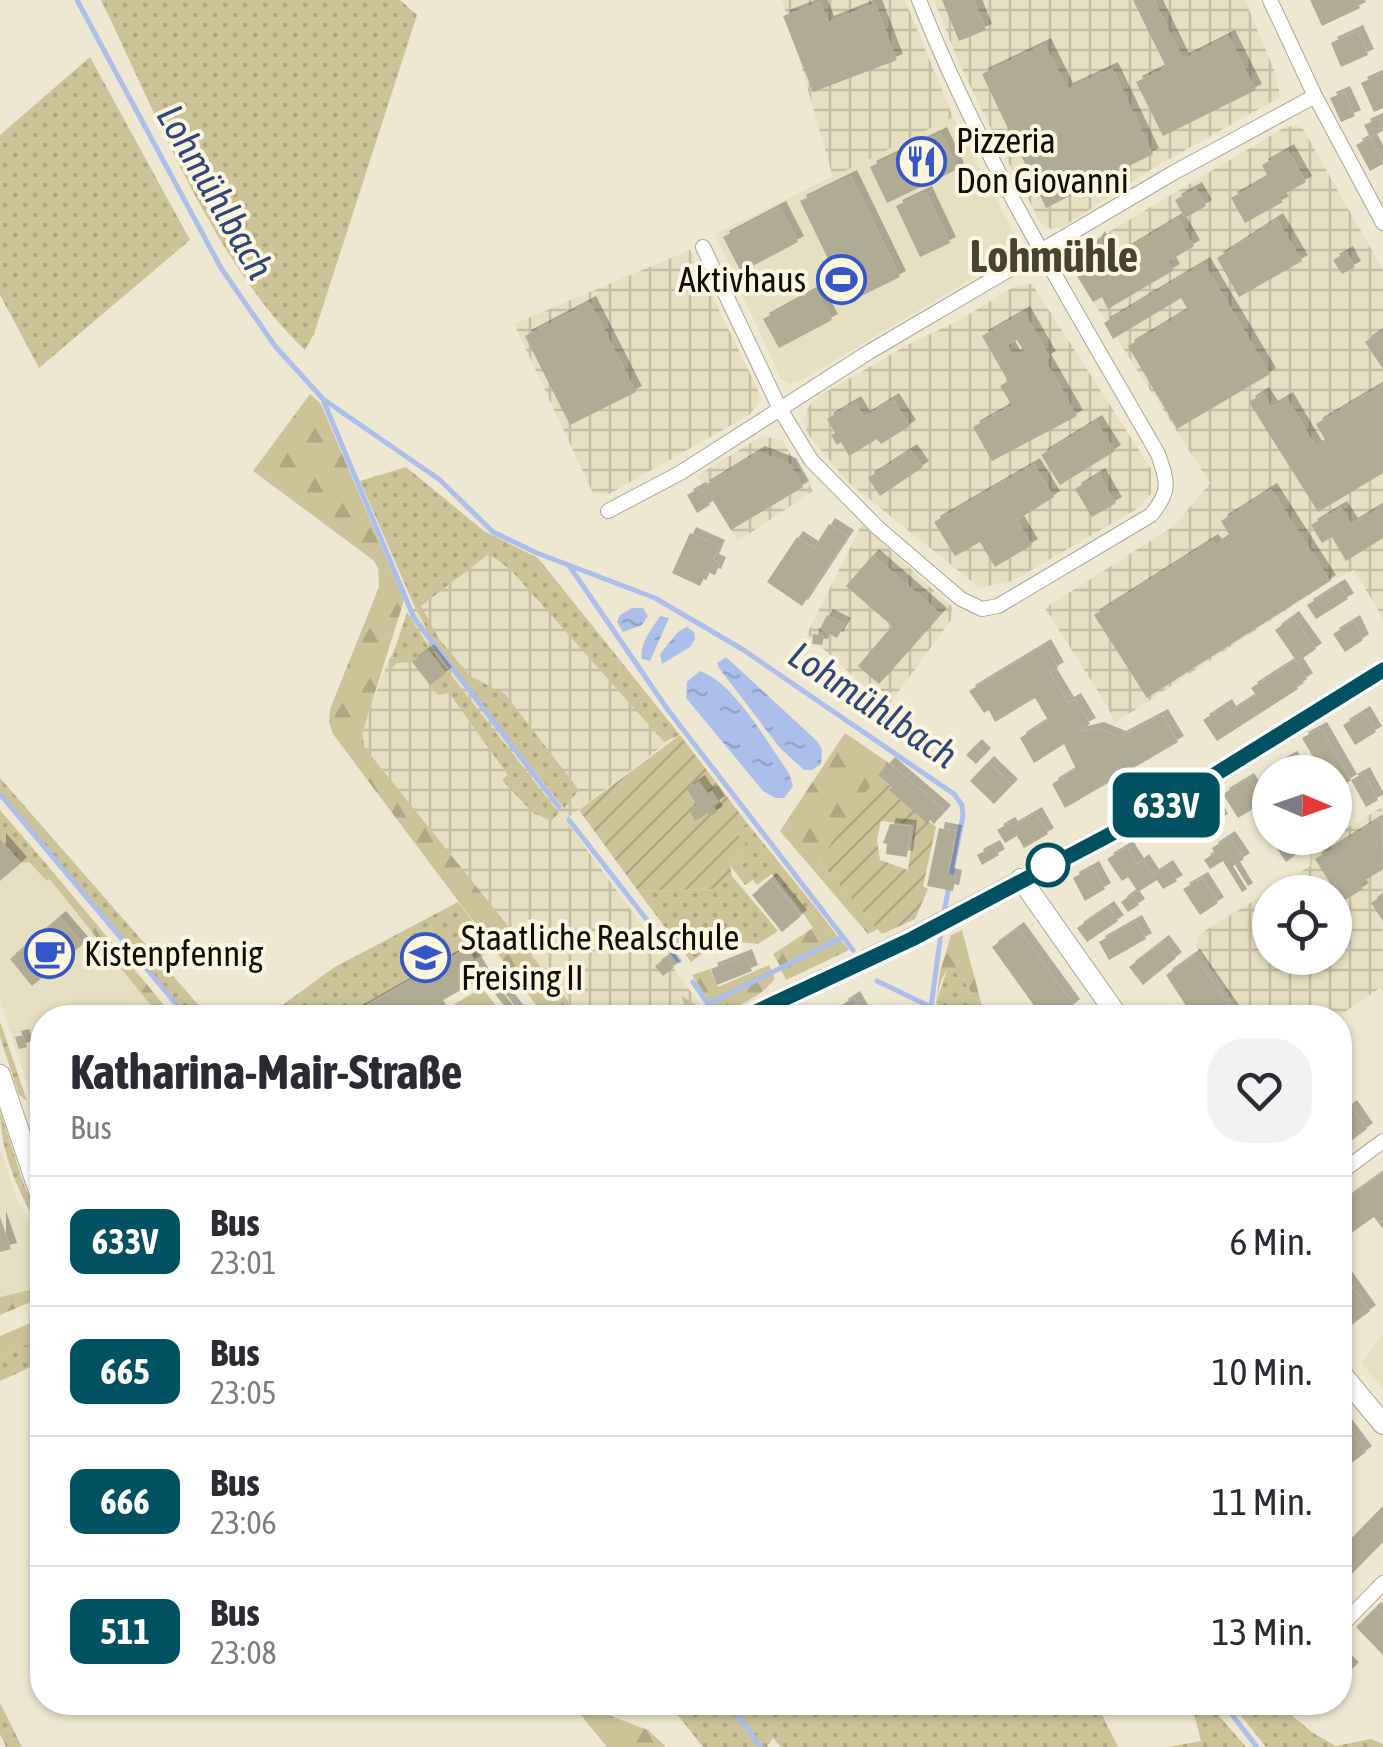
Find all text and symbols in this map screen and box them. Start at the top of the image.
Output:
water label: Lohmühlbach [148,97,282,286]
place label: Pizzeria Don Giovanni [956,120,1129,200]
restaurant icon: Pizzeria Don Giovanni [895,135,947,187]
district label: Lohmühle [970,230,1138,282]
sports icon: Aktivhaus [815,254,867,306]
place label: Aktivhaus [678,259,806,299]
water label: Lohmühlbach [781,633,965,776]
north arrow [1252,755,1352,855]
map controls [1252,755,1352,975]
line badge: 633V [1096,772,1236,838]
text: 633V [1133,785,1199,825]
unlabelled marker [1027,844,1069,886]
button: locate [1252,875,1352,975]
place label: Staatliche Realschule Freising II [461,917,739,997]
cafe icon: Kistenpfennig [23,928,75,980]
school or university icon: Staatliche Realschule Freising II [400,932,452,984]
place label: Kistenpfennig [84,933,263,973]
button: heart [1207,1038,1312,1143]
text: Katharina-Mair-Straße [70,1044,463,1099]
text: Bus [70,1109,112,1146]
text: Bus [210,1201,260,1244]
text: 6 Min. [1230,1220,1312,1263]
text: 633V [92,1221,158,1261]
text: 23:01 [210,1244,277,1281]
text: Bus [210,1331,260,1374]
text: 10 Min. [1212,1350,1312,1393]
text: 665 [100,1351,150,1391]
text: 23:05 [210,1374,277,1411]
text: Bus [210,1461,260,1504]
text: 11 Min. [1212,1480,1312,1523]
text: 666 [100,1481,150,1521]
text: 23:06 [210,1504,277,1541]
text: Bus [210,1591,260,1634]
text: 13 Min. [1212,1610,1312,1653]
text: 511 [100,1611,150,1651]
text: 23:08 [210,1634,277,1671]

